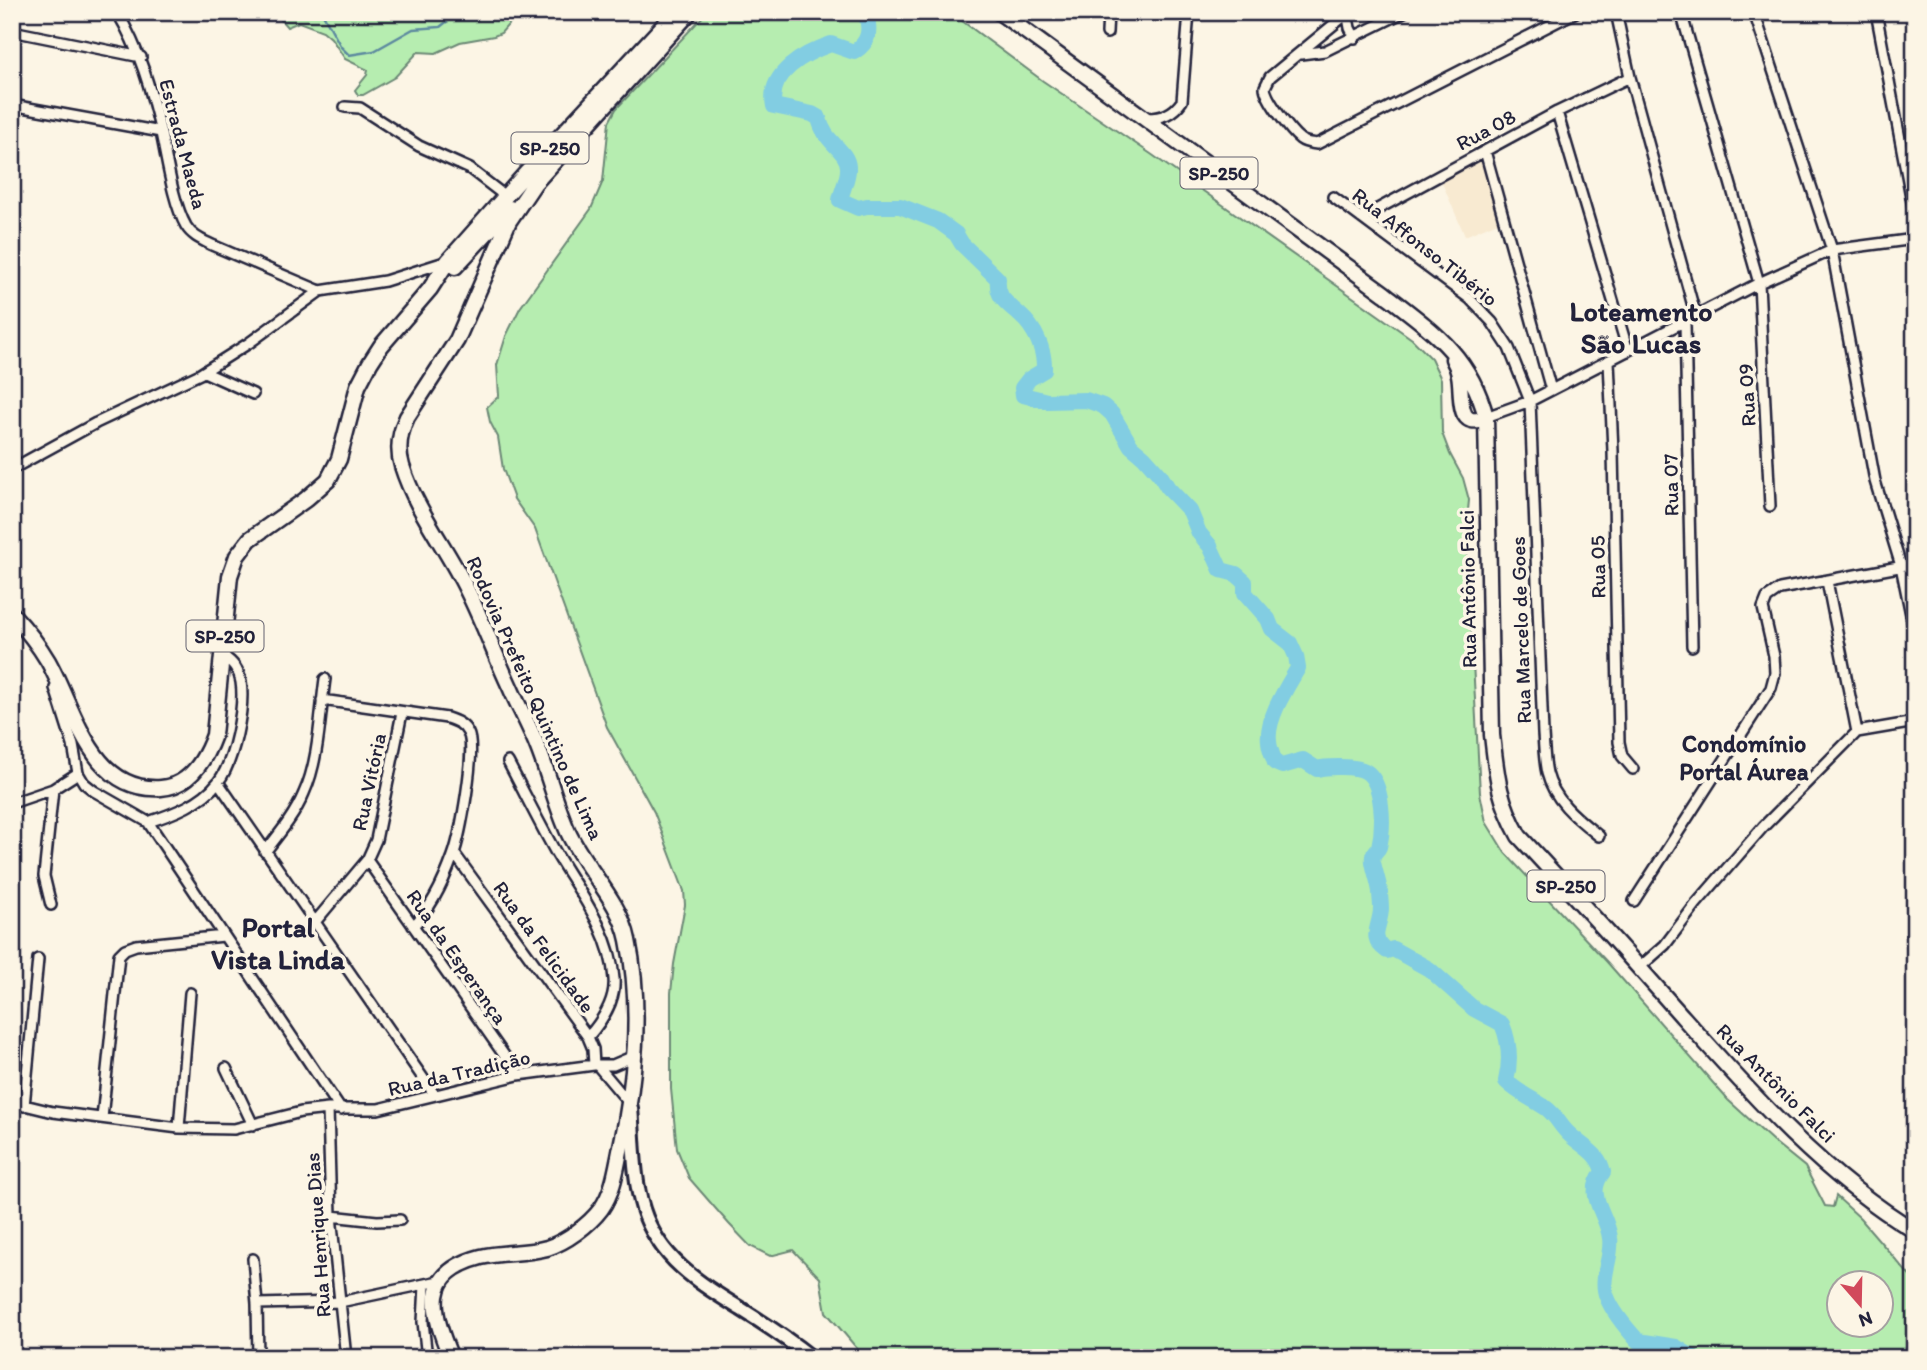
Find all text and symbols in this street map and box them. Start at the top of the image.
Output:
street label: Estrada Maeda [154,76,213,212]
street label: Rua 08 [1452,104,1520,156]
road number: SP-250 [512,132,588,164]
road number: SP-250 [1180,158,1258,188]
street label: Rua Affonso Tibério [1347,182,1503,311]
district label: Loteamento São Lucas [1569,294,1713,360]
street label: Rua 09 [1732,363,1761,427]
street label: Rua 07 [1657,453,1684,517]
street label: Rua Antônio Falci [1454,510,1481,668]
street label: Rua 05 [1584,535,1611,599]
street label: Rua Marcelo de Goes [1505,536,1536,724]
street label: Rodovia Prefeito Quintino de Lima [461,552,610,844]
road number: SP-250 [187,621,264,652]
district label: Condomínio Portal Áurea [1679,729,1809,786]
street label: Rua Vitória [346,731,391,833]
road number: SP-250 [1528,870,1604,902]
street label: Rua da Felicidade [488,876,601,1018]
street label: Rua da Esperança [401,884,513,1029]
district label: Portal Vista Linda [211,910,345,976]
street label: Rua Antônio Falci [1711,1018,1841,1148]
street label: Rua da Tradição [385,1044,533,1101]
street label: Rua Henrique Dias [299,1152,336,1318]
north arrow [1826,1268,1896,1338]
text: N [1856,1307,1876,1333]

